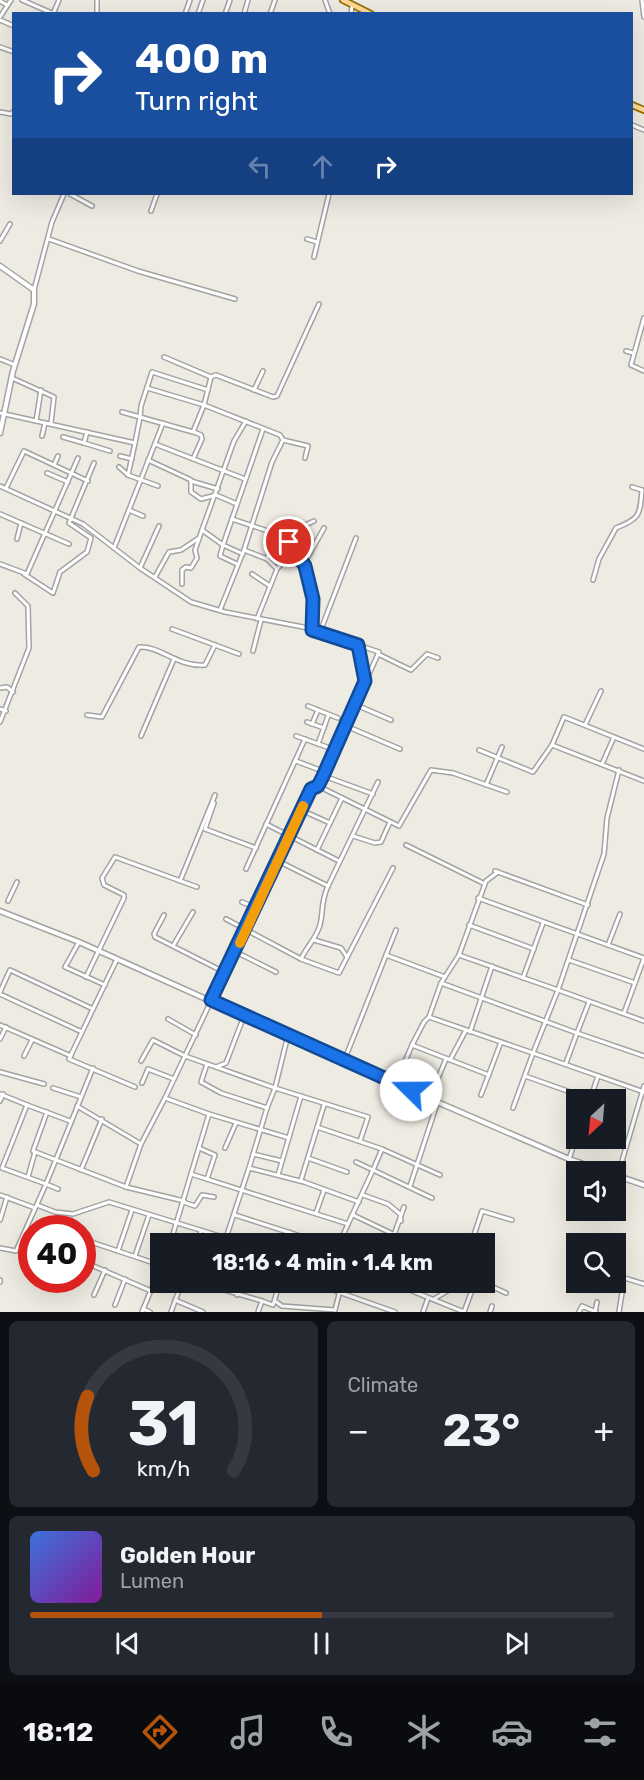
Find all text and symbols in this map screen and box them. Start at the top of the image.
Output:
text: 400 m [135,34,268,84]
icon: right [36,36,114,114]
text: Turn right [135,85,258,117]
icon: left [243,150,276,183]
icon: ahead [306,150,339,183]
icon: right [369,150,402,183]
pin [263,516,314,567]
icon: arrive [272,525,305,558]
position arrow [379,1058,443,1122]
north arrow [566,1089,626,1149]
map controls [566,1089,626,1293]
button: sound [566,1161,626,1221]
speed limit sign: 40 [18,1215,96,1293]
button: search [566,1233,626,1293]
text: 18:16 · 4 min · 1.4 km [212,1249,433,1276]
text: Climate [348,1373,418,1397]
text: 31 [128,1387,199,1461]
text: 23° [442,1404,520,1457]
text: − [348,1411,369,1450]
text: + [593,1411,614,1450]
text: km/h [136,1456,190,1481]
text: Golden Hour [120,1542,255,1569]
text: Lumen [120,1569,184,1593]
icon: previous [111,1627,144,1660]
icon: pause [305,1627,338,1660]
icon: next [500,1627,533,1660]
icon: directions [139,1711,181,1753]
icon: music [227,1711,269,1753]
icon: phone [315,1711,357,1753]
icon: climate [403,1711,445,1753]
icon: car [491,1711,533,1753]
icon: filters [579,1711,621,1753]
text: 18:12 [23,1716,94,1748]

